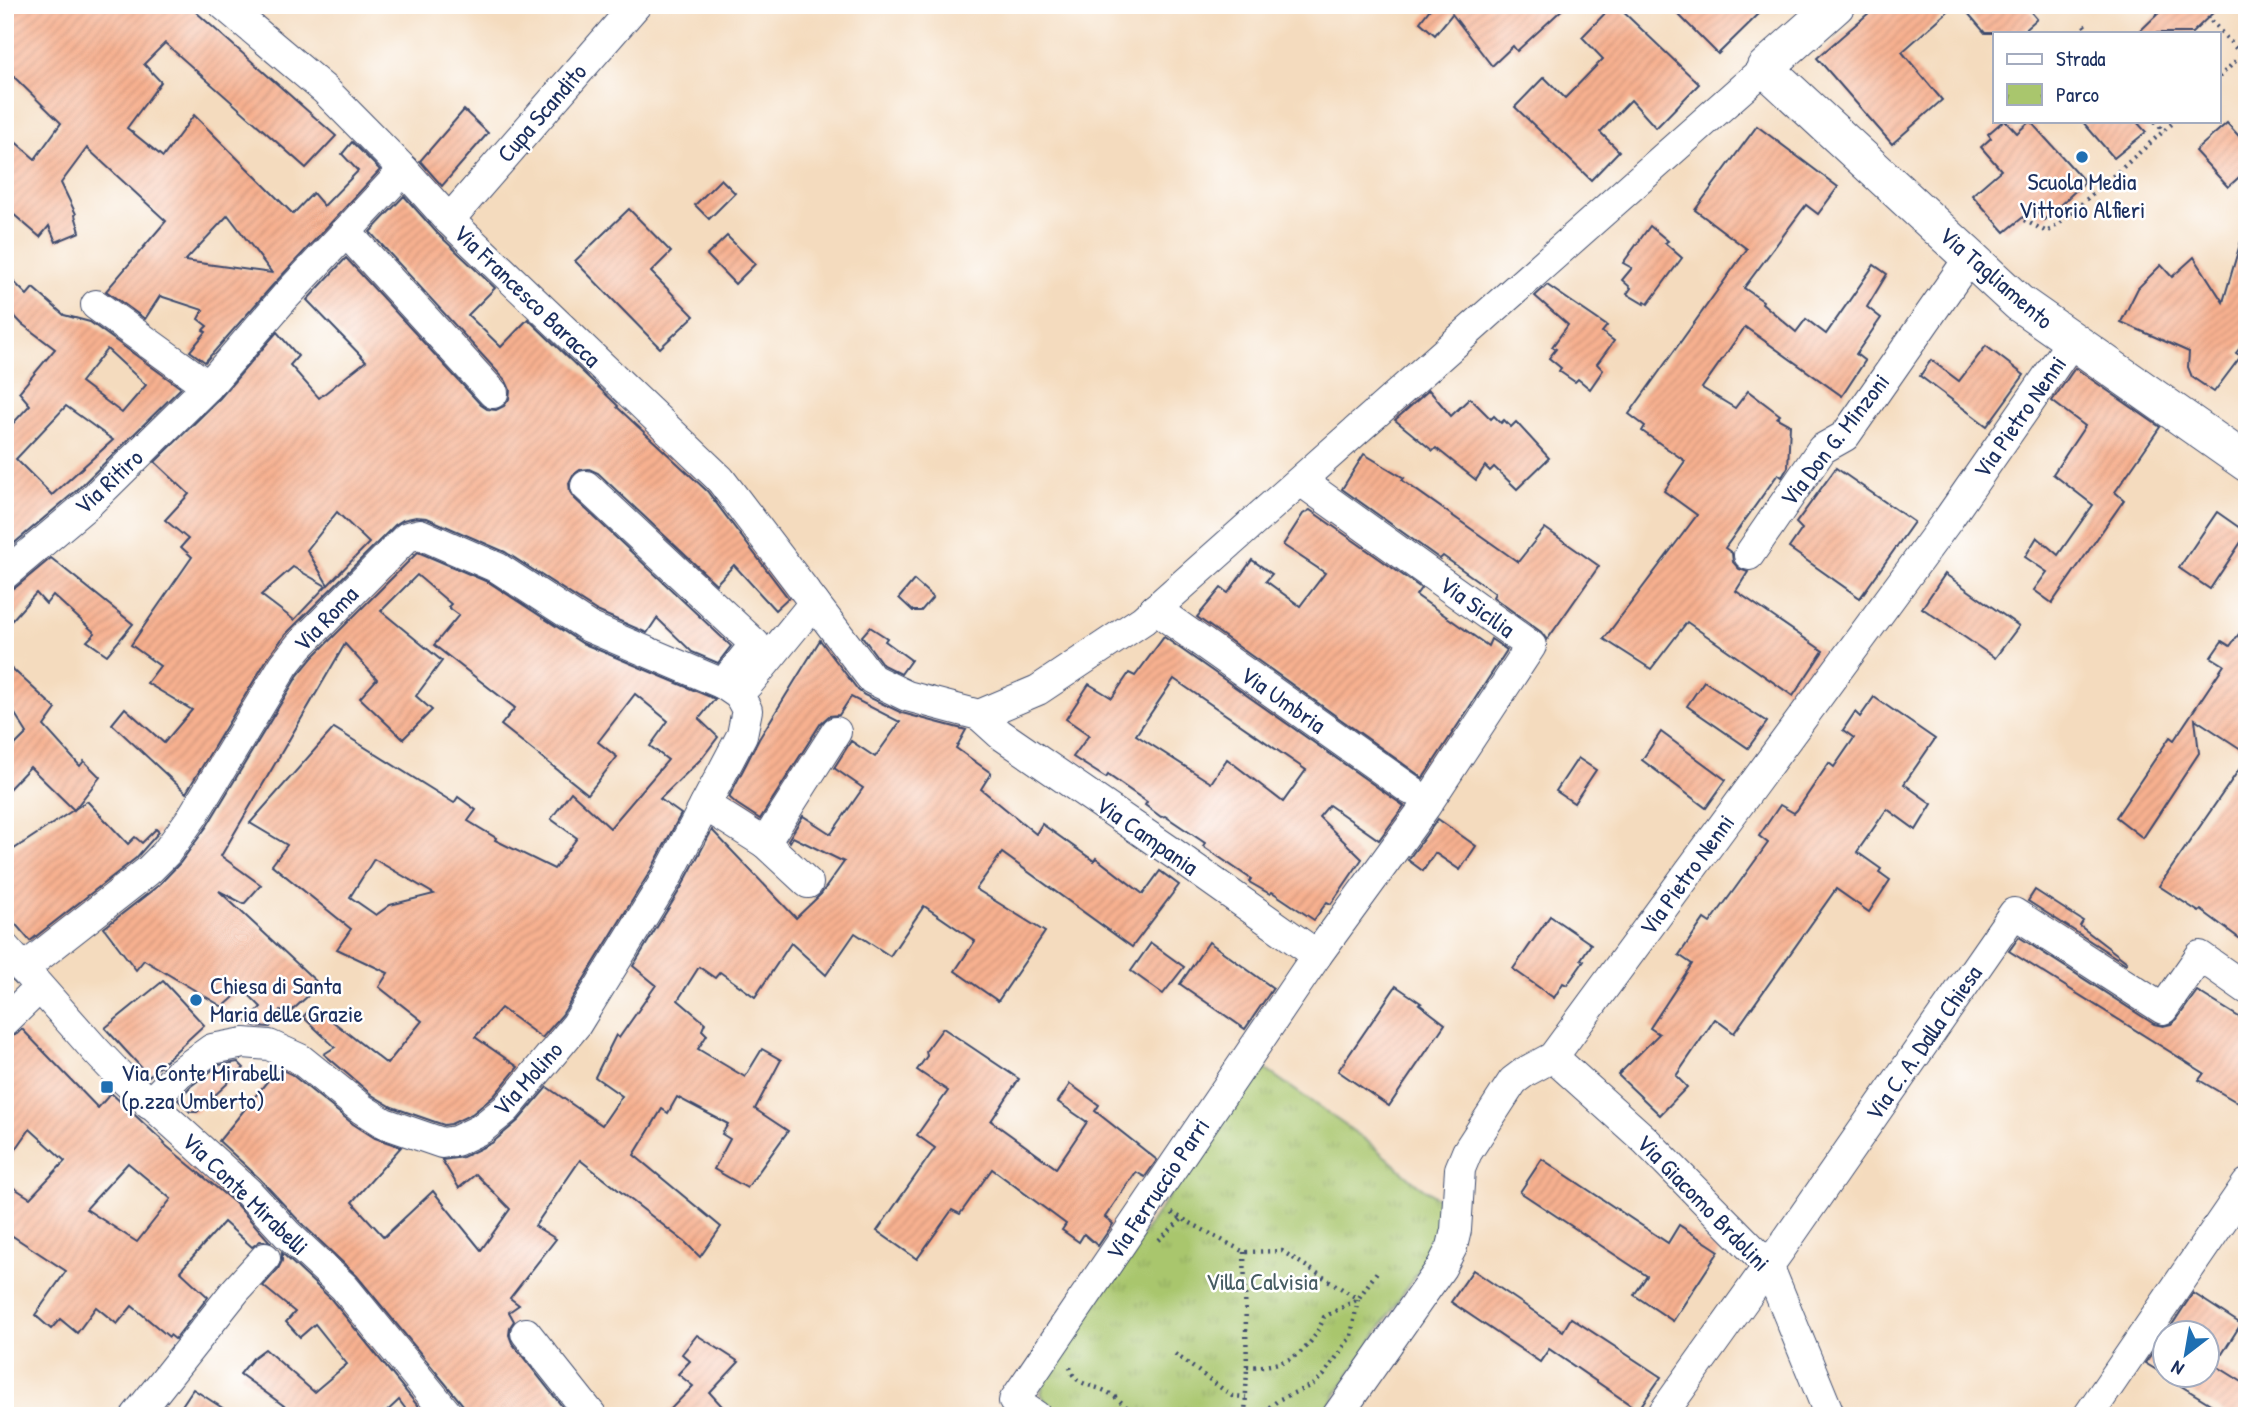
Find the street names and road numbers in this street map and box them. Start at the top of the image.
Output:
street label: Cupa Scandito [489,56,593,169]
street label: Via Francesco Baracca [447,217,608,374]
street label: Via Tagliamento [1933,219,2061,336]
street label: Via Pietro Nenni [1965,349,2073,484]
street label: Via Don G. Minzoni [1772,366,1896,512]
street label: Via Ritiro [67,441,150,521]
street label: Via Sicilia [1433,568,1522,644]
street label: Via Roma [286,578,365,658]
street label: Via Umbria [1235,658,1333,740]
street label: Via Campania [1090,788,1205,882]
street label: Via Pietro Nenni [1631,807,1741,941]
street label: Via C. A. Dalla Chiesa [1858,958,1989,1126]
street label: Via Molino [485,1034,569,1122]
street label: Via Ferruccio Parri [1098,1111,1216,1266]
street label: Via Conte Mirabelli [175,1125,316,1262]
street label: Via Giacomo Brdolini [1630,1127,1777,1278]

